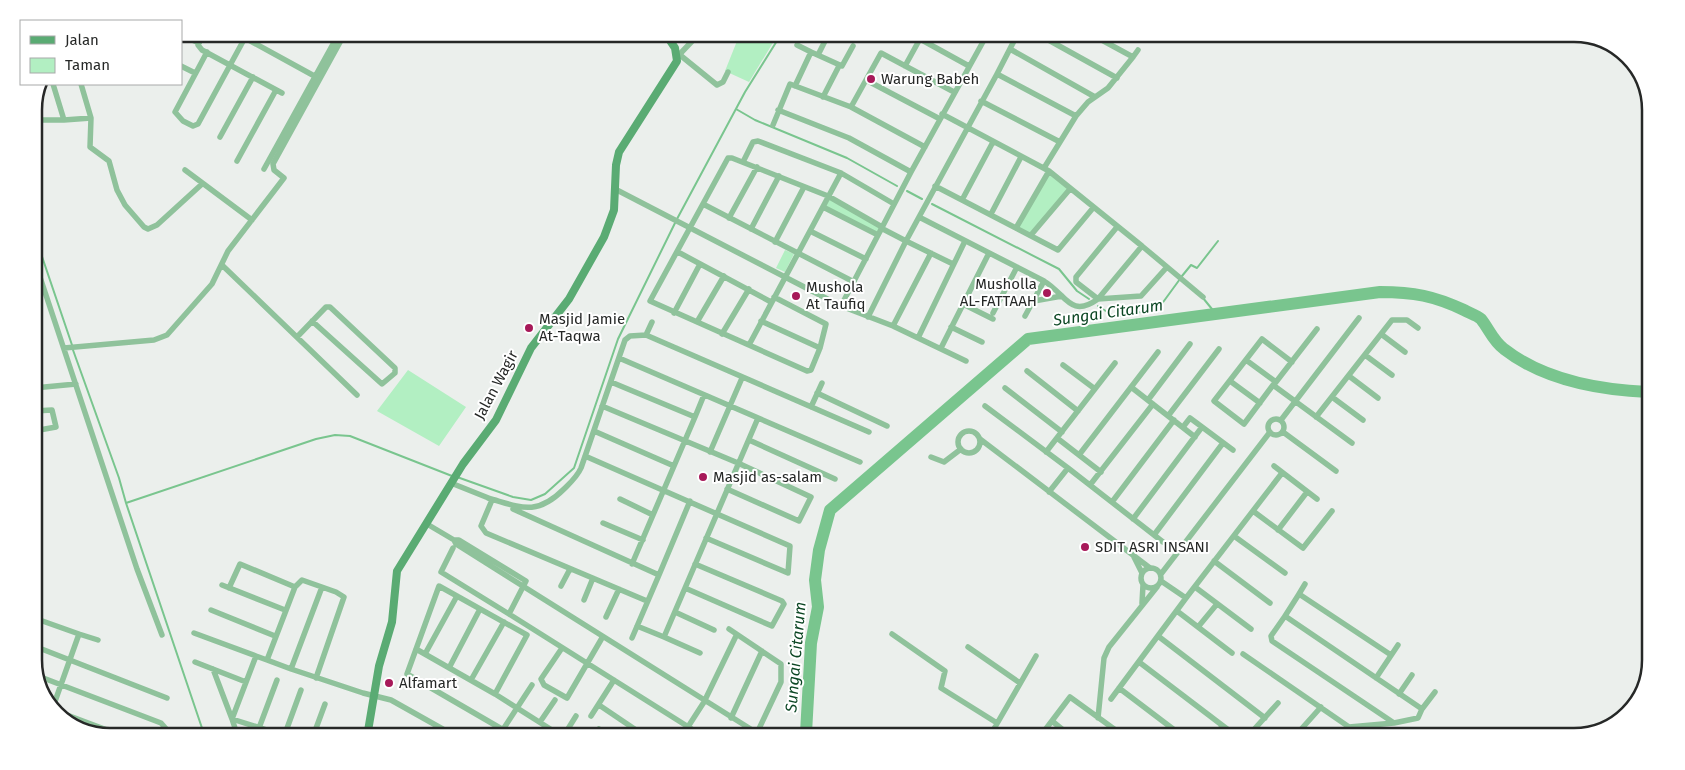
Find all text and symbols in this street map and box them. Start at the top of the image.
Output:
legend [20,20,182,85]
text: Jalan [65,31,99,49]
text: Taman [65,56,110,74]
place label: Warung Babeh [881,70,979,88]
marker: Warung Babeh [865,73,877,85]
place label: Musholla AL-FATTAAH [960,275,1037,310]
place label: Mushola At Taufiq [806,278,865,313]
marker: Musholla AL-FATTAAH [1041,287,1053,299]
marker: Mushola At Taufiq [790,290,802,302]
water label: Sungai Citarum [1051,295,1164,330]
place label: Masjid Jamie At-Taqwa [539,310,625,345]
marker: Masjid Jamie At-Taqwa [523,322,535,334]
street label: Jalan Wagir [470,347,522,423]
place label: Masjid as-salam [713,468,822,486]
marker: Masjid as-salam [697,471,709,483]
place label: SDIT ASRI INSANI [1095,538,1209,556]
marker: SDIT ASRI INSANI [1079,541,1091,553]
water label: Sungai Citarum [781,601,810,714]
place label: Alfamart [399,674,458,692]
marker: Alfamart [383,677,395,689]

